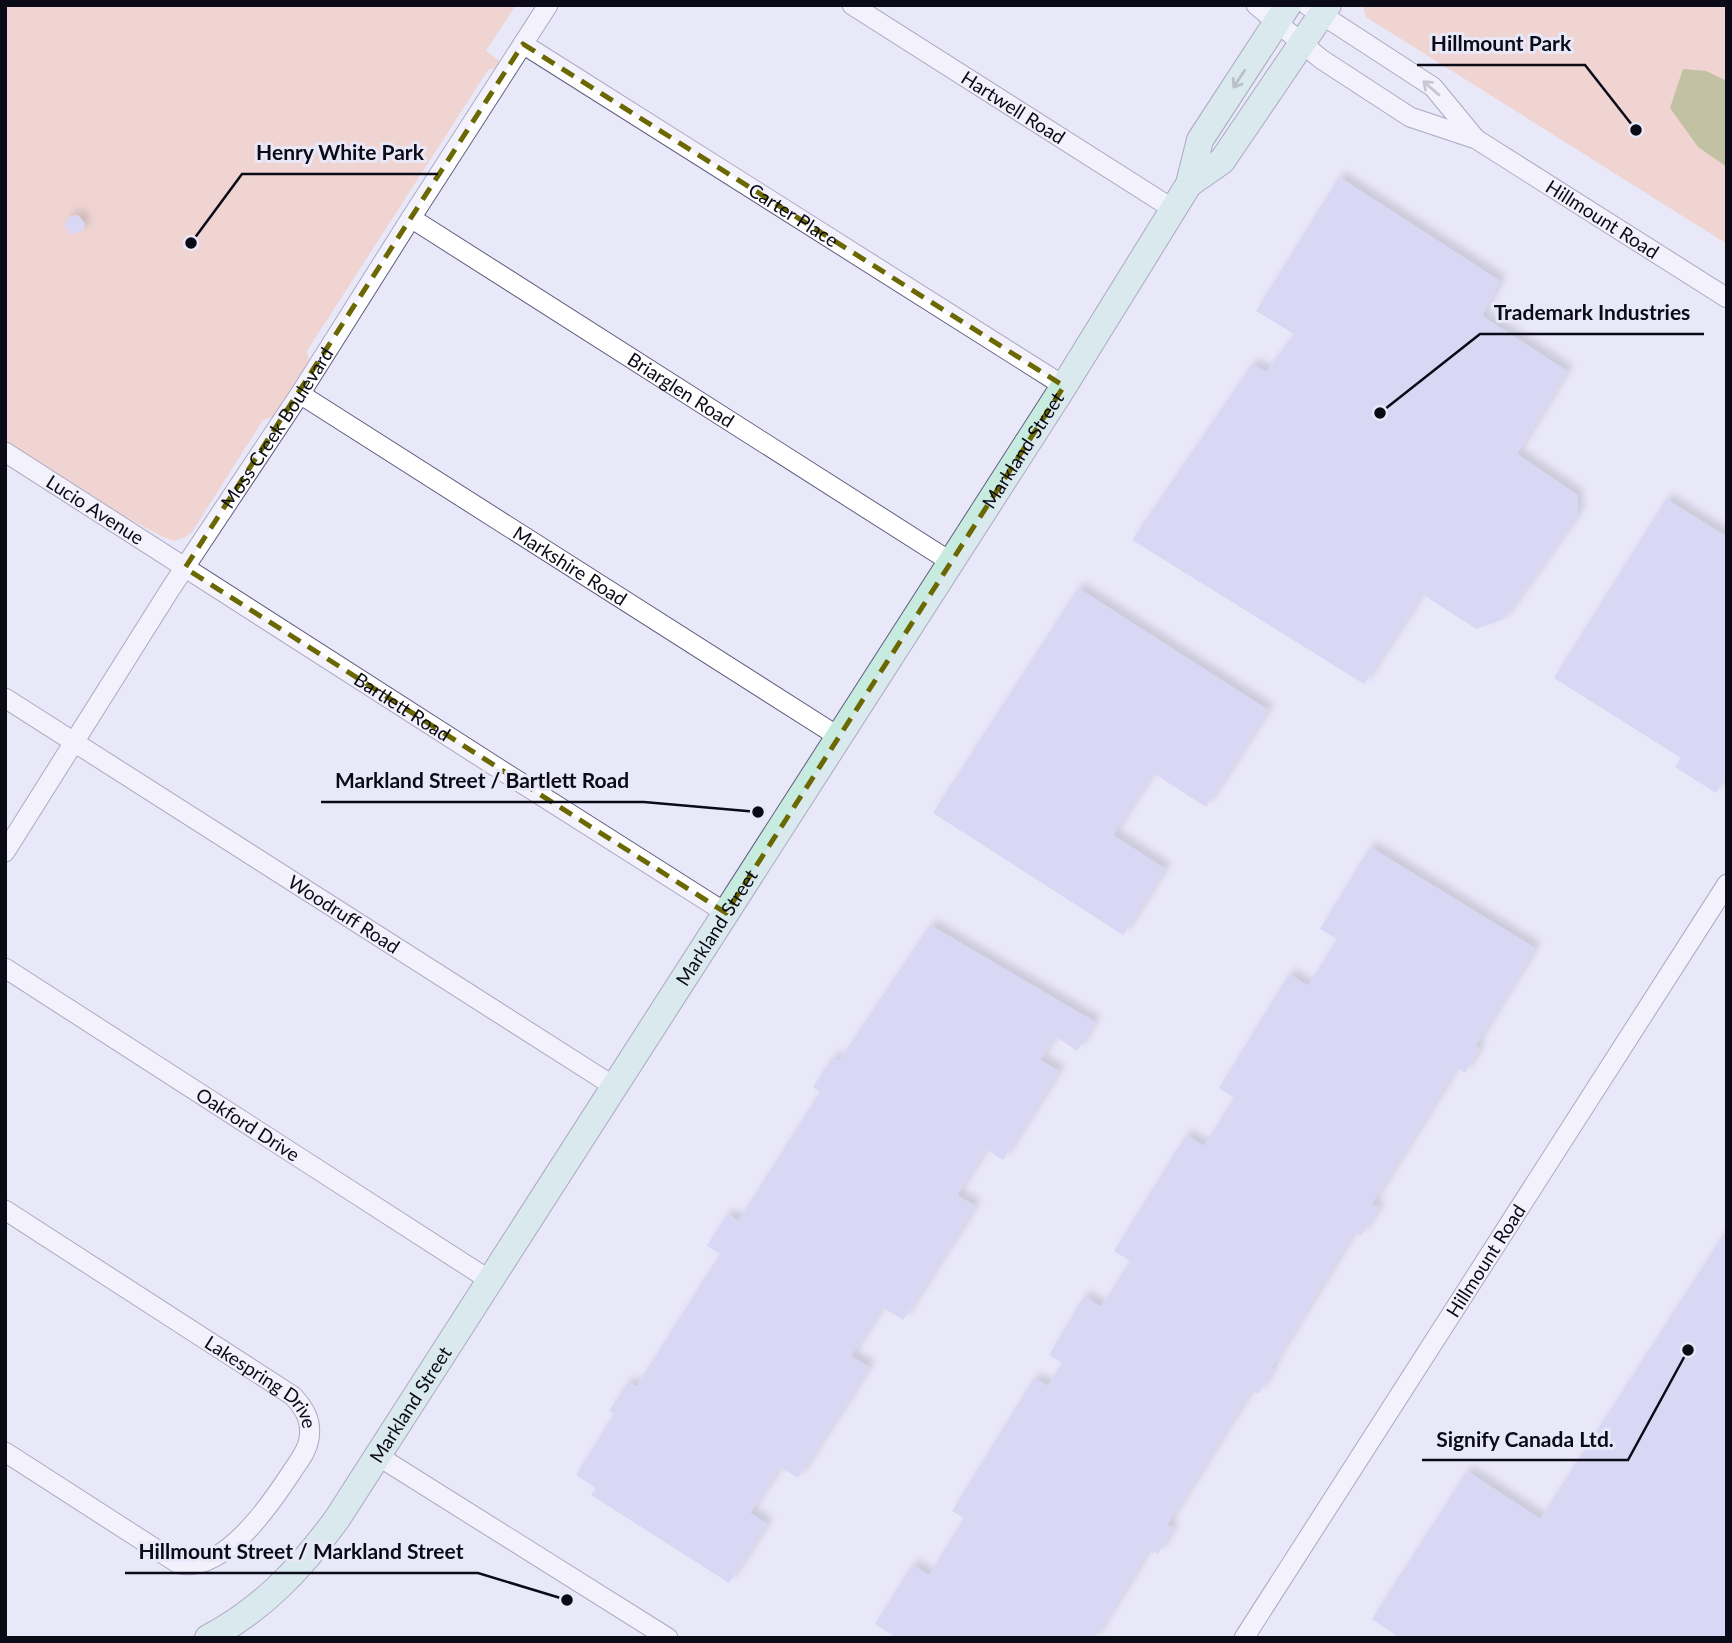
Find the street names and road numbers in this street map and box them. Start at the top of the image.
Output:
street label: Hartwell Road [957,66,1070,148]
street label: Hillmount Road [1542,174,1663,263]
street label: Carter Place [745,178,843,251]
street label: Moss Creek Boulevard [216,343,338,512]
street label: Briarglen Road [624,347,739,432]
street label: Markland Street [977,387,1068,512]
street label: Lucio Avenue [42,470,148,549]
street label: Markshire Road [509,521,631,610]
street label: Bartlett Road [350,667,455,746]
street label: Markland Street [670,865,762,990]
street label: Woodruff Road [284,870,404,958]
street label: Oakford Drive [192,1082,304,1166]
street label: Hillmount Road [1441,1200,1530,1321]
street label: Lakespring Drive [201,1330,322,1430]
street label: Markland Street [364,1342,456,1467]

